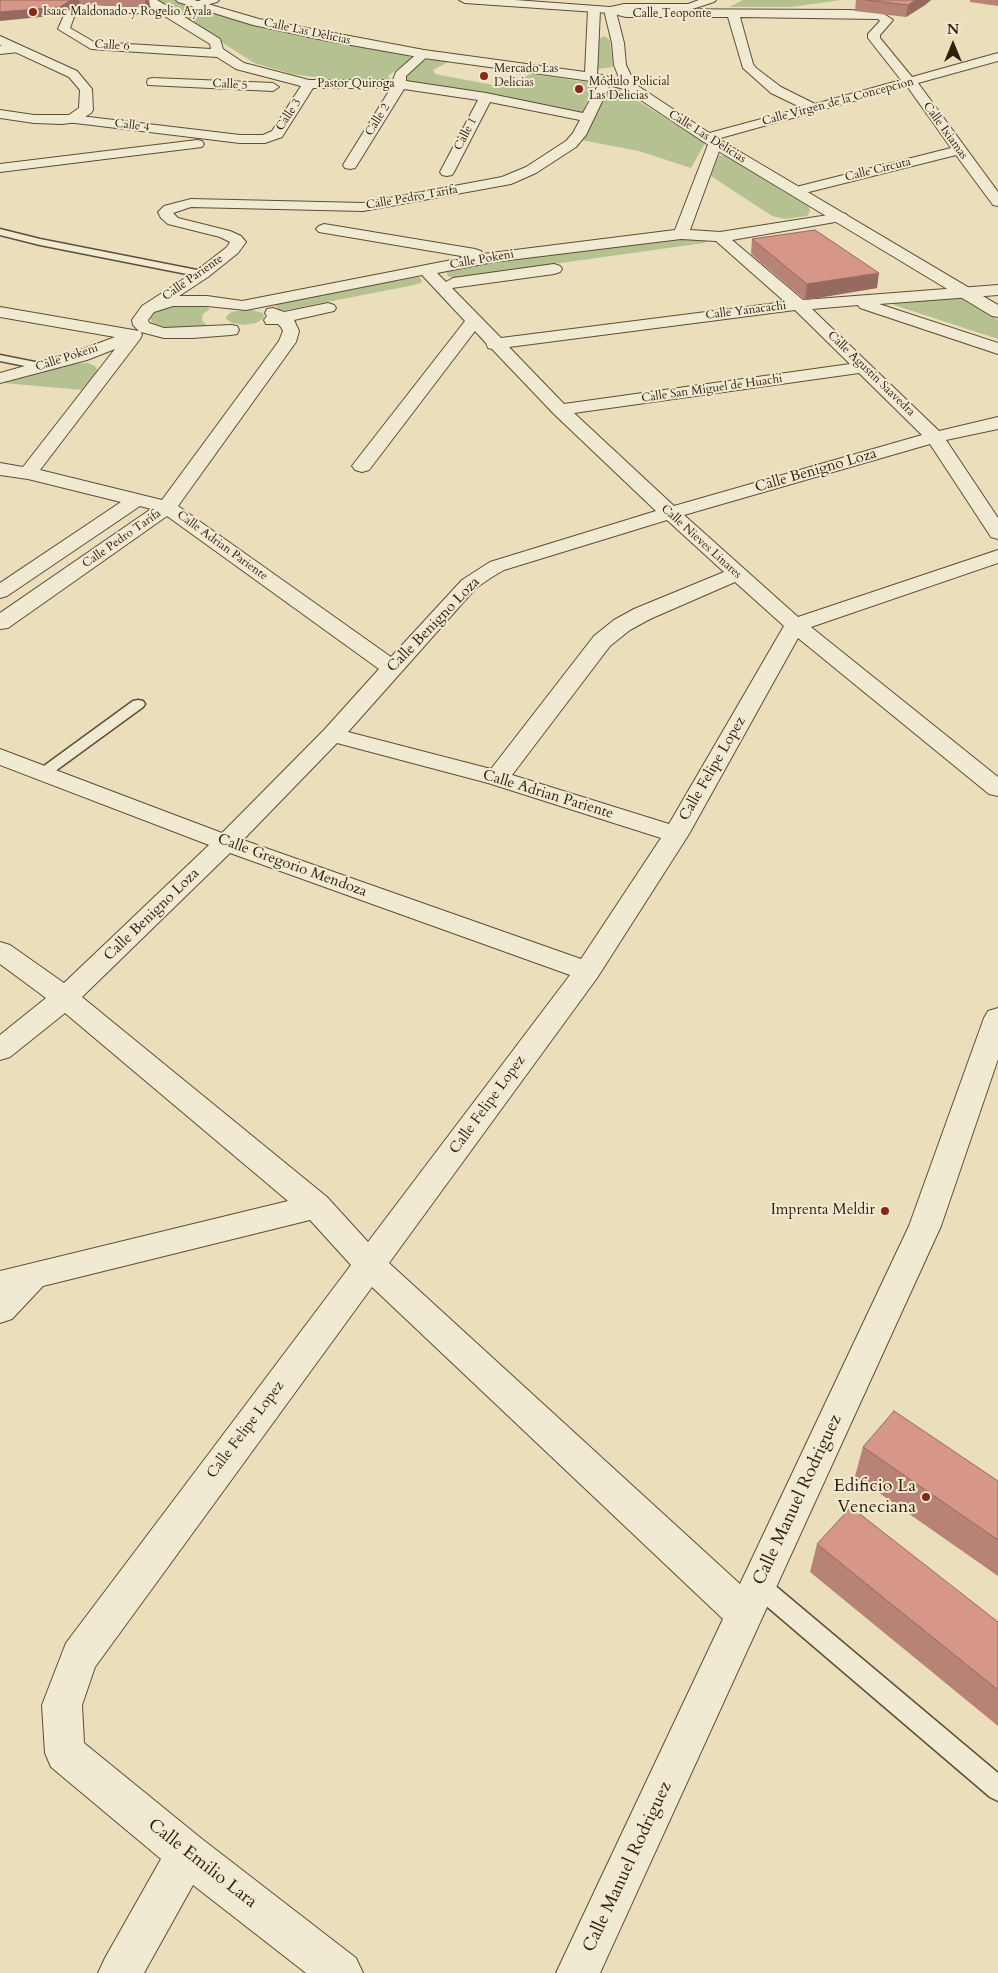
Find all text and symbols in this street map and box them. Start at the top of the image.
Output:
place label: Isaac Maldonado y Rogelio Ayala [43,5,212,19]
marker: Isaac Maldonado y Rogelio Ayala [27,6,39,18]
street label: Calle Teoponte [633,7,711,21]
street label: Calle Las Delicias [262,16,352,48]
north arrow [928,20,978,70]
text: N [947,20,959,39]
street label: Calle 6 [94,38,130,54]
place label: Mercado Las Delicias [494,62,558,90]
marker: Mercado Las Delicias [478,70,490,82]
place label: Módulo Policial Las Delicias [589,75,670,103]
street label: Calle Virgen de la Concepcion [761,75,915,129]
street label: Calle 5 [212,77,248,93]
street label: Pastor Quiroga [317,77,395,91]
marker: Módulo Policial Las Delicias [573,83,585,95]
street label: Calle 3 [273,96,305,134]
street label: Calle Ixiamas [919,100,971,162]
street label: Calle 2 [363,101,393,139]
street label: Calle Las Delicias [666,107,748,167]
street label: Calle 1 [451,115,481,153]
street label: Calle 4 [114,117,150,135]
street label: Calle Circuta [844,155,912,185]
street label: Calle Pedro Tarifa [365,183,459,213]
street label: Calle Pokeni [449,247,515,273]
street label: Calle Pariente [160,252,226,304]
street label: Calle Yanacachi [705,299,787,323]
street label: Calle Agustin Saavedra [824,329,918,419]
street label: Calle Pokeni [34,341,100,375]
street label: Calle San Miguel de Huachi [640,372,784,406]
street label: Calle Benigno Loza [753,445,879,497]
street label: Calle Nieves Linares [658,502,744,582]
street label: Calle Pedro Tarifa [80,507,164,571]
street label: Calle Adrian Pariente [174,508,270,584]
street label: Calle Benigno Loza [384,574,484,676]
street label: Calle Felipe Lopez [676,714,750,824]
street label: Calle Adrian Pariente [480,767,616,823]
street label: Calle Gregorio Mendoza [215,831,369,901]
street label: Calle Benigno Loza [101,865,203,965]
street label: Calle Felipe Lopez [446,1052,530,1158]
place label: Imprenta Meldir [771,1202,875,1220]
marker: Imprenta Meldir [879,1205,891,1217]
street label: Calle Felipe Lopez [204,1378,288,1482]
street label: Calle Manuel Rodriguez [749,1411,847,1589]
place label: Edificio La Veneciana [834,1476,916,1518]
marker: Edificio La Veneciana [920,1491,932,1503]
street label: Calle Manuel Rodriguez [579,1778,677,1956]
street label: Calle Emilio Lara [143,1815,261,1913]

